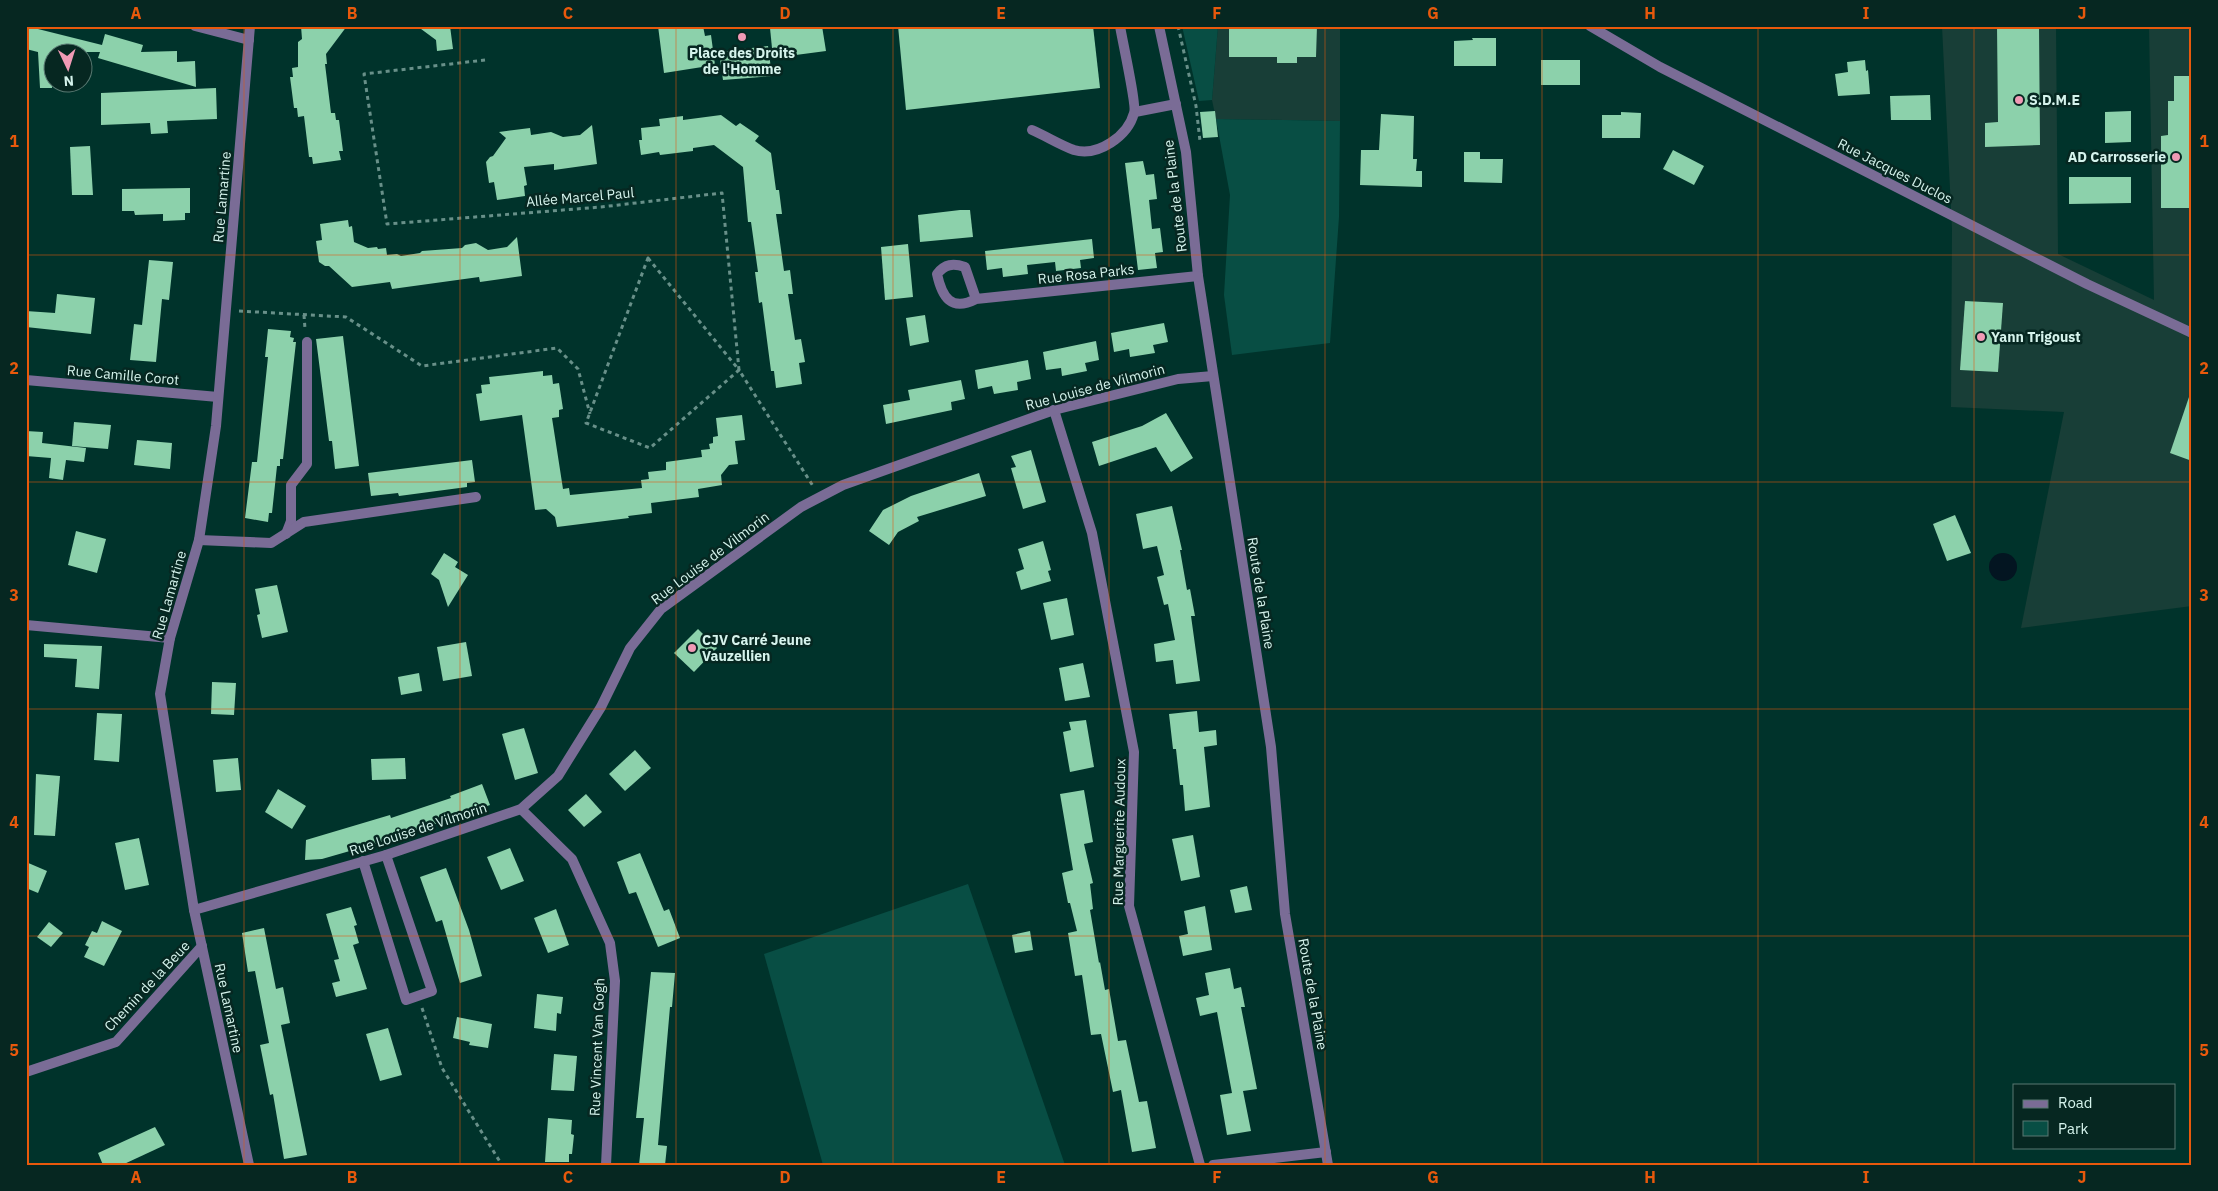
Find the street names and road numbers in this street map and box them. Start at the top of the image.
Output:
street label: Rue Jacques Duclos [1835,134,1955,208]
street label: Route de la Plaine [1159,139,1191,253]
street label: Rue Lamartine [209,150,235,243]
street label: Allée Marcel Paul [525,183,635,211]
street label: Rue Rosa Parks [1037,260,1135,288]
street label: Rue Louise de Vilmorin [1023,360,1167,414]
street label: Rue Camille Corot [66,361,180,389]
street label: Rue Louise de Vilmorin [647,508,773,608]
street label: Route de la Plaine [1243,536,1279,651]
street label: Rue Lamartine [148,548,190,641]
street label: Rue Marguerite Audoux [1109,758,1129,906]
street label: Rue Louise de Vilmorin [347,798,489,860]
street label: Chemin de la Beue [100,937,194,1035]
street label: Route de la Plaine [1294,937,1332,1052]
street label: Rue Lamartine [211,961,247,1055]
street label: Rue Vincent Van Gogh [586,978,608,1116]

